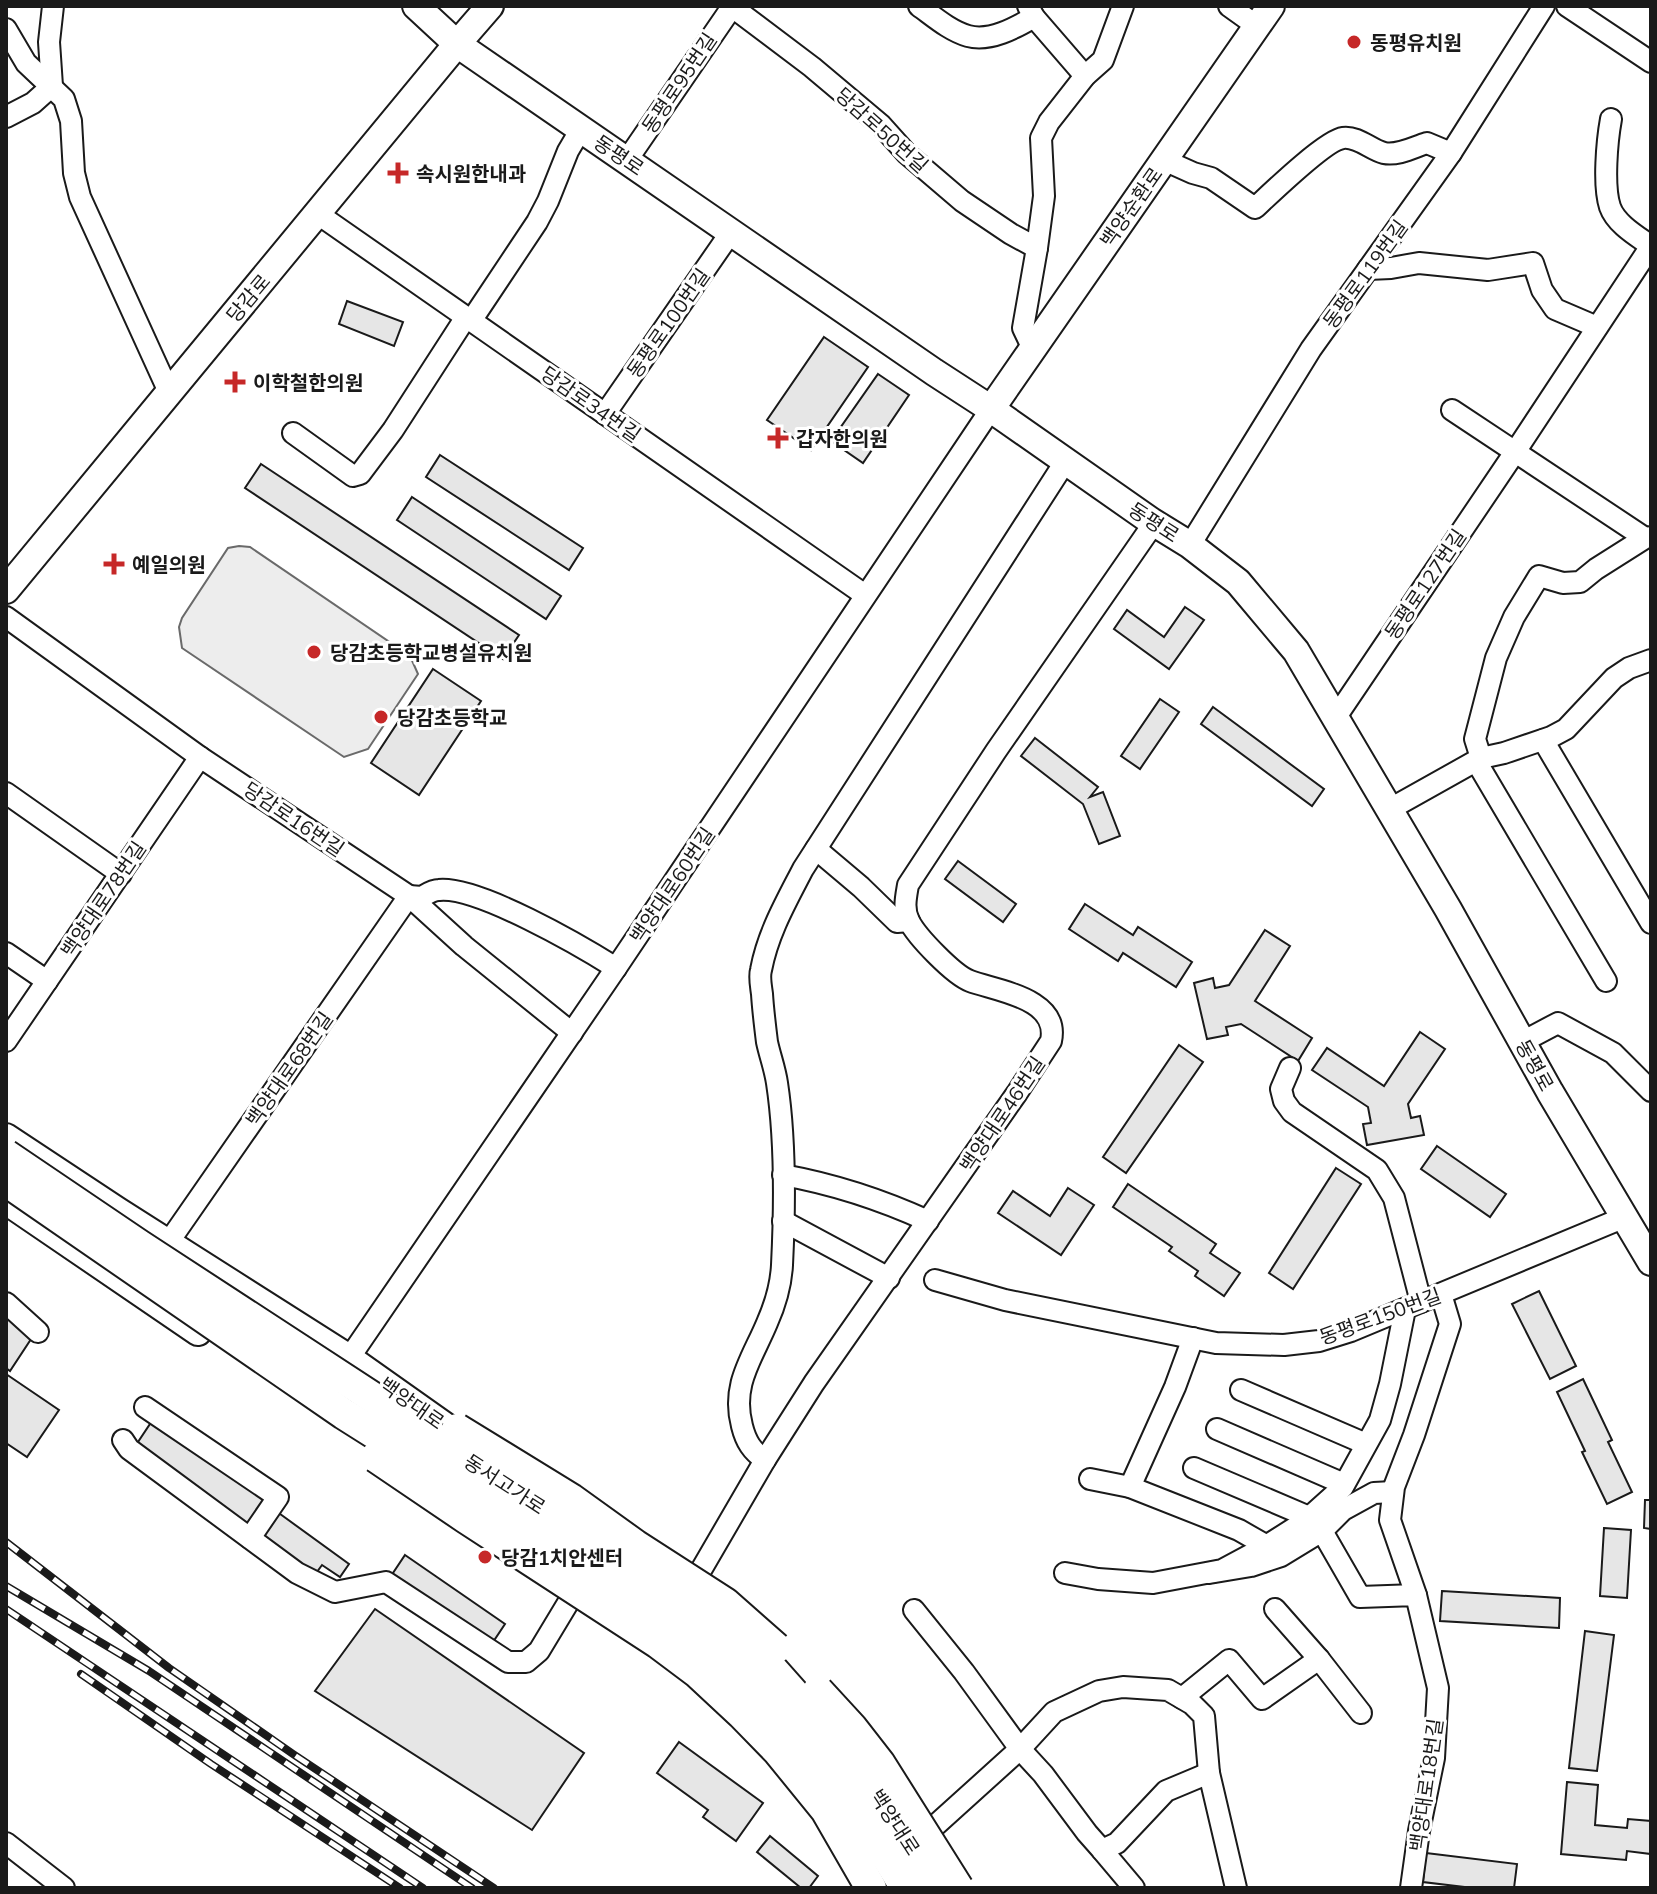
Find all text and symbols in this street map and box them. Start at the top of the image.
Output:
street label: 동평로95번길 [636,28,722,138]
place label: 동평유치원 [1370,30,1462,55]
marker: 동평유치원 [1345,33,1363,51]
street label: 당감로50번길 [831,82,933,178]
street label: 동평로 [589,129,649,181]
place label: 속시원한내과 [416,161,526,186]
marker: 속시원한내과 [387,162,409,184]
street label: 백양순환로 [1094,162,1168,252]
street label: 동평로119번길 [1317,215,1413,333]
street label: 동평로100번길 [621,263,715,383]
street label: 당감로 [221,269,275,327]
street label: 당감로34번길 [536,360,646,448]
place label: 이학철한의원 [253,370,363,395]
marker: 이학철한의원 [224,371,246,393]
place label: 갑자한의원 [796,426,888,451]
marker: 갑자한의원 [767,427,789,449]
street label: 동평로 [1124,496,1184,548]
street label: 동평로127번길 [1379,524,1471,644]
place label: 예일의원 [132,552,206,577]
marker: 예일의원 [103,553,125,575]
place label: 당감초등학교병설유치원 [330,640,532,665]
marker: 당감초등학교병설유치원 [305,643,323,661]
place label: 당감초등학교 [397,705,507,730]
marker: 당감초등학교 [372,708,390,726]
street label: 당감로16번길 [239,776,349,862]
street label: 백양대로60번길 [624,822,720,948]
street label: 백양대로78번길 [55,836,151,962]
street label: 백양대로68번길 [240,1007,338,1131]
street label: 동평로 [1511,1035,1559,1095]
street label: 백양대로46번길 [954,1051,1050,1177]
street label: 동평로150번길 [1316,1282,1444,1350]
street label: 백양대로 [375,1372,449,1434]
street label: 동서고가로 [460,1448,550,1520]
place label: 당감1치안센터 [501,1545,623,1570]
marker: 당감1치안센터 [476,1548,494,1566]
street label: 백양대로18번길 [1404,1717,1448,1853]
street label: 백양대로 [864,1784,926,1860]

